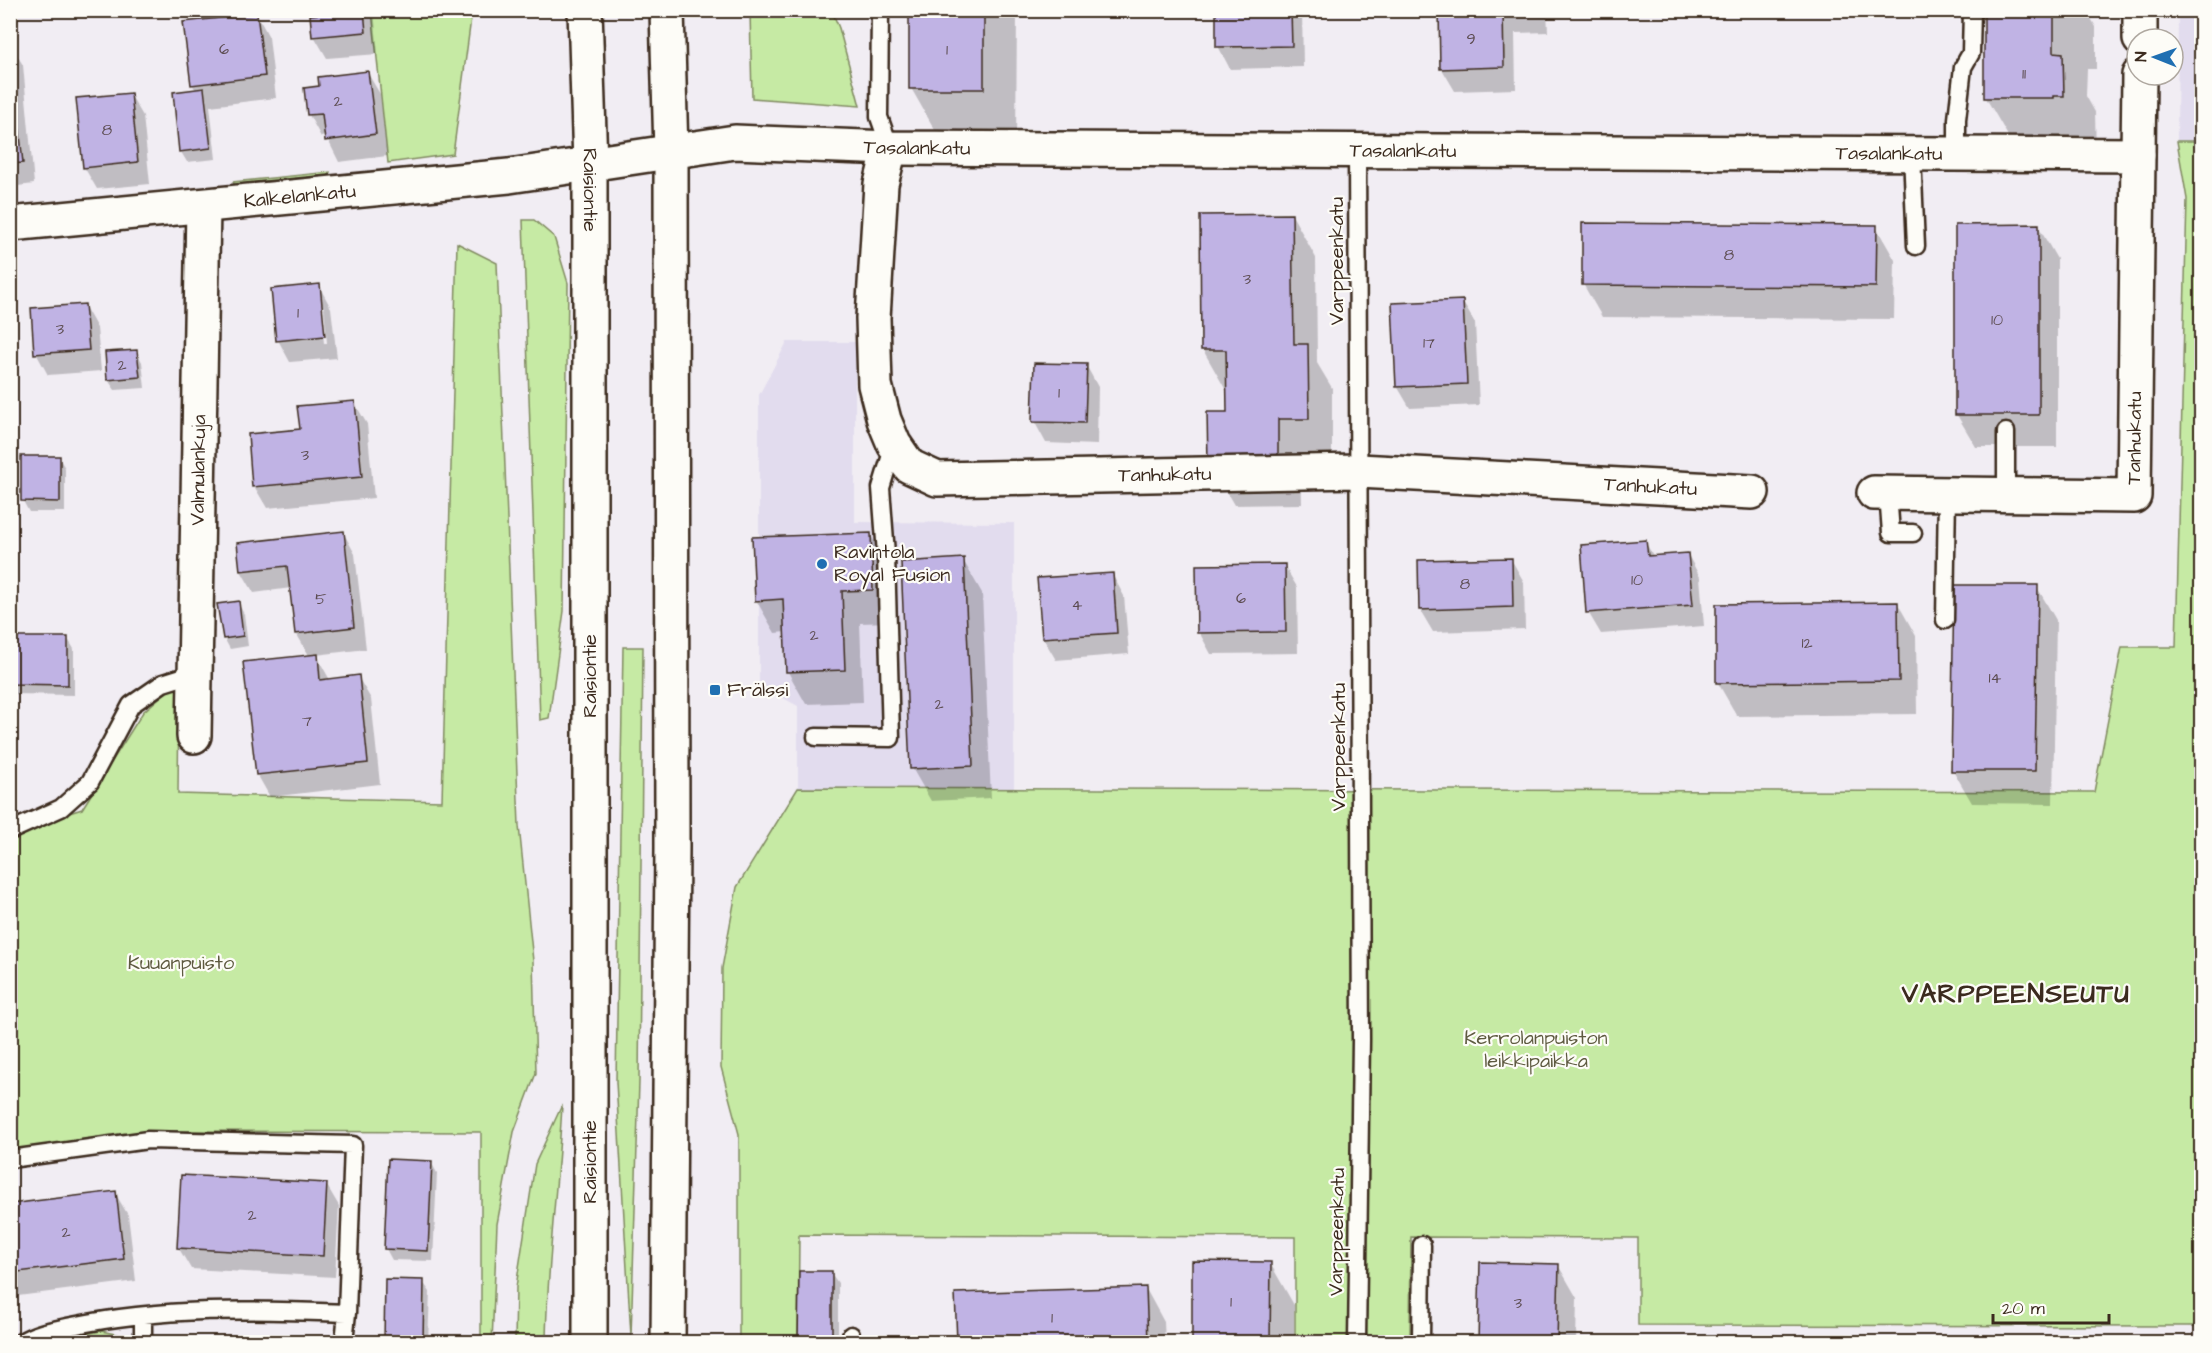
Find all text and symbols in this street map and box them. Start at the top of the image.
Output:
north arrow [2125,27,2185,87]
house number: 9 [1466,28,1476,50]
house number: 6 [219,38,229,60]
house number: 1 [946,39,948,61]
text: N [2130,52,2152,62]
house number: 11 [2022,63,2026,85]
house number: 2 [333,90,343,112]
house number: 8 [102,119,112,141]
street label: Tasalankatu [863,133,971,162]
street label: Tasalankatu [1349,137,1457,165]
street label: Tasalankatu [1835,139,1943,168]
street label: Raisiontie [575,148,604,232]
street label: Kalkelankatu [242,177,357,215]
street label: Varppeenkatu [1323,197,1351,325]
house number: 8 [1724,244,1734,266]
house number: 3 [1243,268,1251,290]
house number: 1 [297,302,299,324]
house number: 10 [1991,309,2003,331]
house number: 3 [56,318,64,340]
house number: 17 [1423,332,1435,354]
house number: 2 [117,354,127,376]
house number: 1 [1058,382,1060,404]
street label: Tanhukatu [2120,391,2149,485]
street label: Valmulankuja [184,414,213,526]
house number: 3 [301,444,309,466]
street label: Tanhukatu [1118,460,1212,490]
street label: Tanhukatu [1603,470,1698,503]
place label: Ravintola Royal Fusion [834,538,950,590]
marker: Ravintola Royal Fusion [815,557,829,571]
house number: 10 [1631,569,1643,591]
house number: 8 [1460,573,1470,595]
house number: 6 [1236,587,1246,609]
house number: 5 [315,588,327,610]
house number: 4 [1072,594,1083,616]
house number: 2 [809,624,819,646]
house number: 12 [1801,632,1813,654]
street label: Raisiontie [576,634,604,718]
house number: 14 [1989,667,2002,689]
place label: Frälssi [727,676,788,704]
marker: Frälssi [708,683,722,697]
street label: Varppeenkatu [1325,683,1353,811]
house number: 2 [934,693,944,715]
house number: 7 [302,710,312,732]
park label: Kuuanpuisto [128,949,234,977]
district label: VARPPEENSEUTU [1901,976,2130,1012]
park label: Kerrolanpuiston leikkipaikka [1464,1024,1608,1075]
street label: Raisiontie [576,1120,604,1204]
street label: Varppeenkatu [1322,1168,1352,1296]
house number: 2 [247,1204,257,1226]
house number: 2 [61,1221,71,1243]
scale bar [1993,1287,2108,1325]
house number: 1 [1230,1291,1232,1313]
house number: 3 [1514,1292,1522,1314]
text: 20 m [2002,1296,2045,1321]
house number: 1 [1051,1307,1053,1329]

